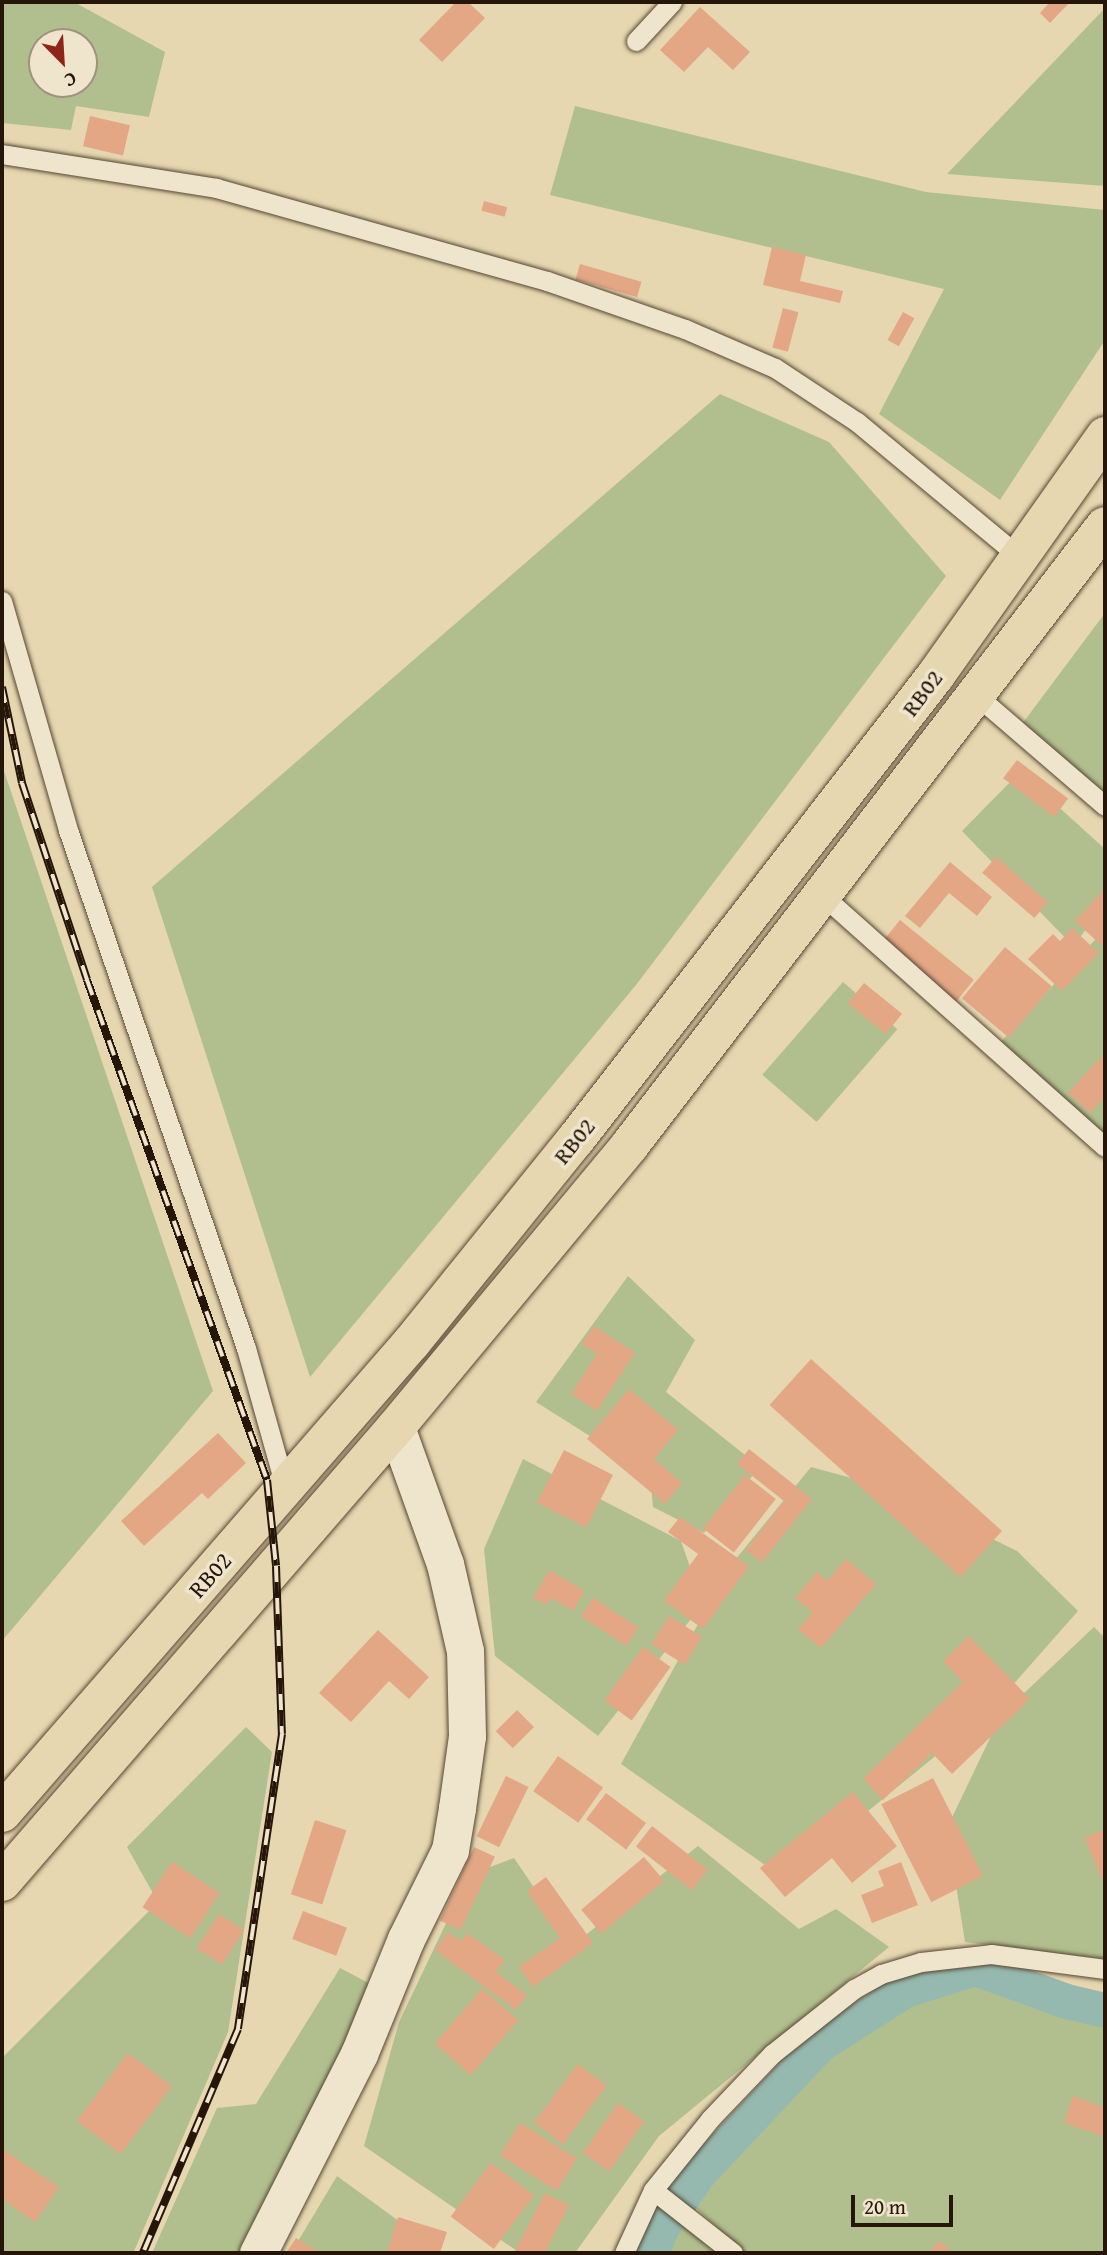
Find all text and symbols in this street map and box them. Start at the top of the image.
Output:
north arrow [28,28,98,98]
text: С [60,65,81,95]
street label: RB02 [895,664,949,722]
street label: RB02 [547,1112,601,1170]
street label: RB02 [183,1546,237,1604]
scale bar [855,2182,956,2226]
text: 20 m [864,2191,906,2222]

